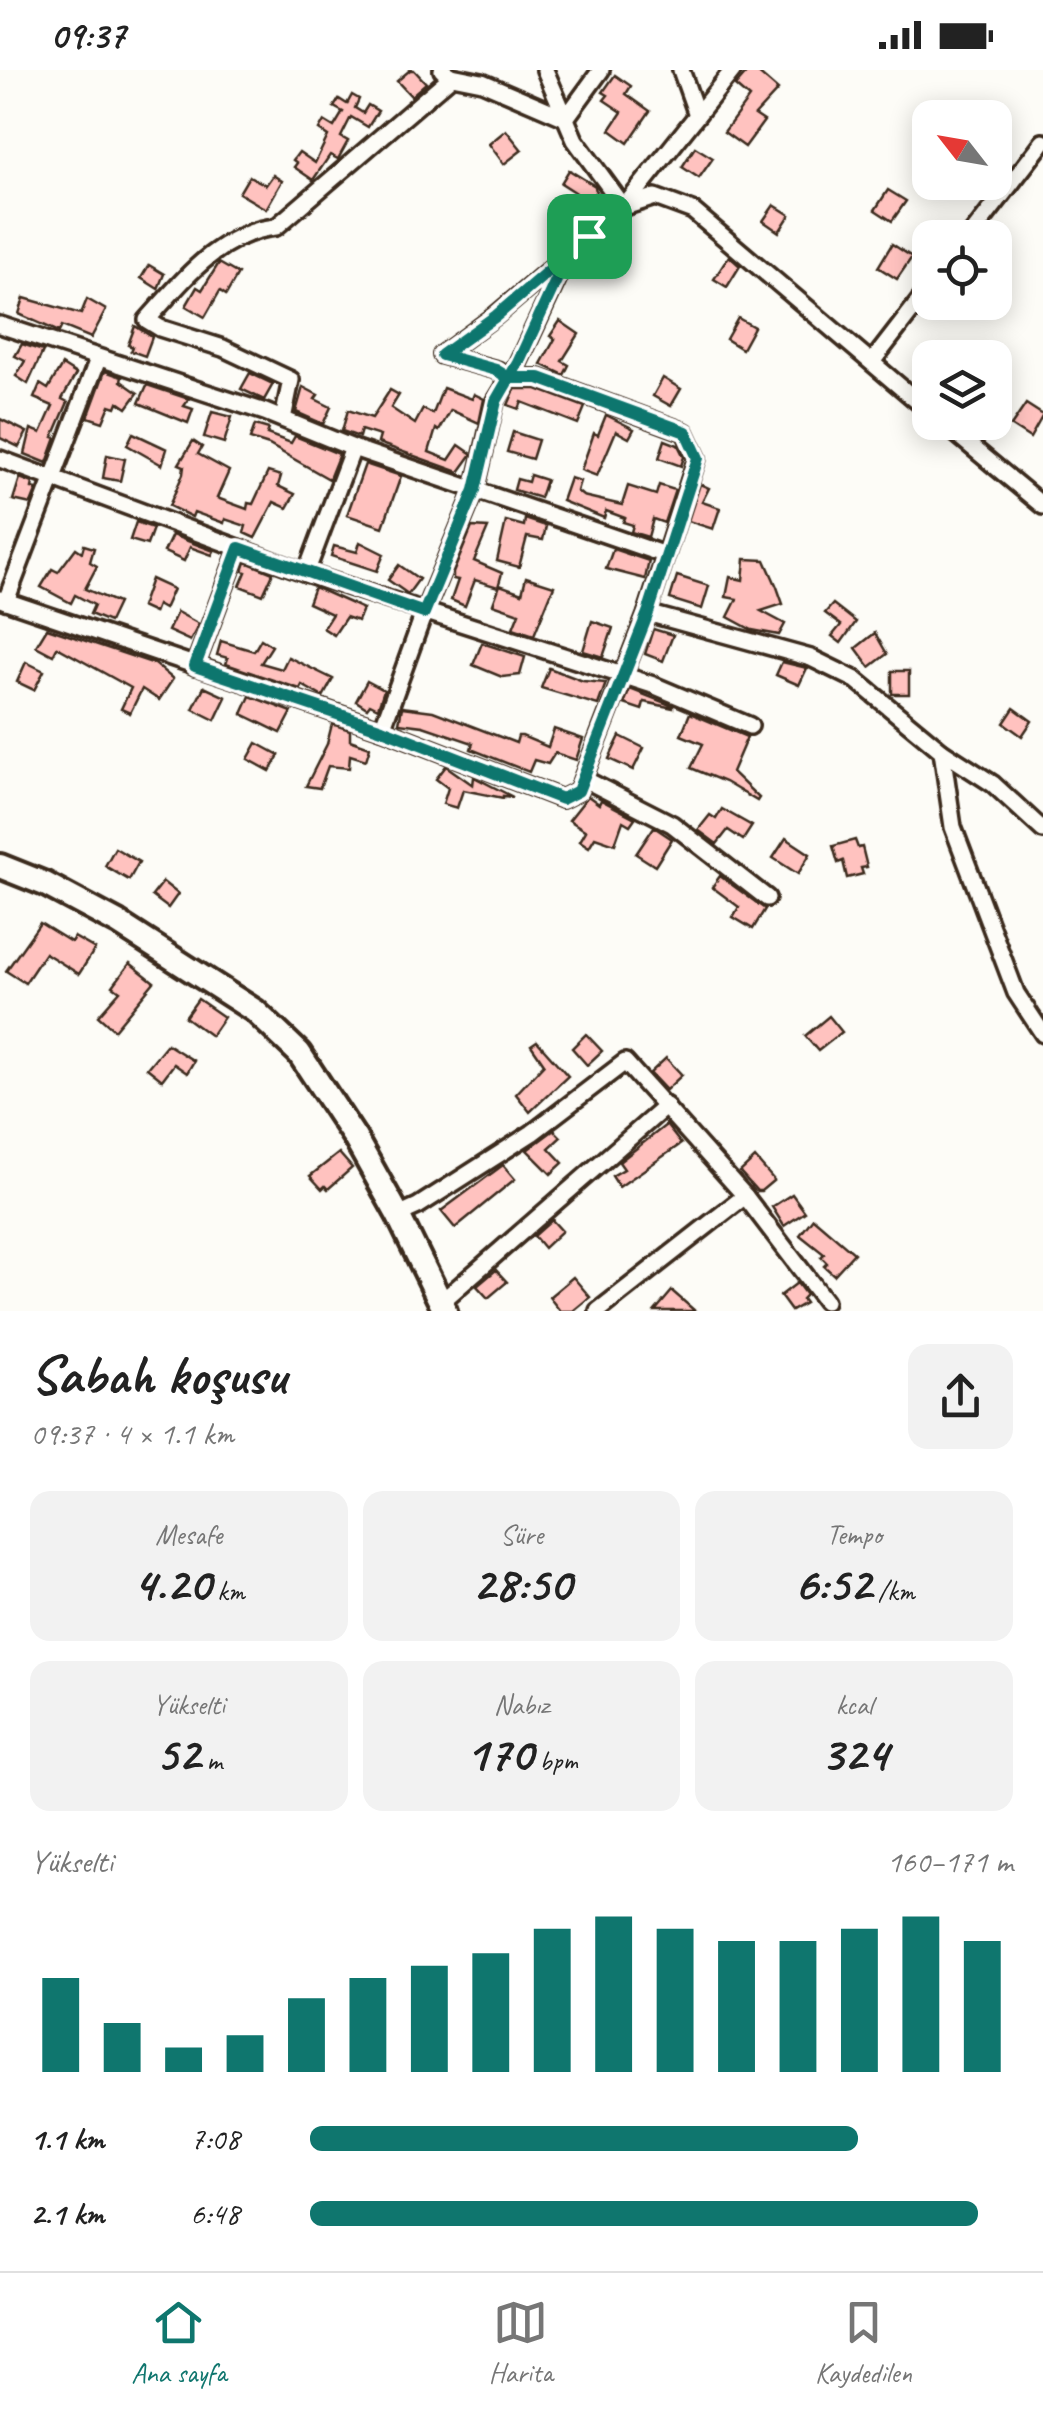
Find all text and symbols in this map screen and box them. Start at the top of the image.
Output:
text: 09:37 [50,12,125,59]
north arrow [912,100,1012,200]
map controls [912,100,1012,440]
pin [547,194,632,279]
icon: arrive [562,209,617,264]
button: locate [912,220,1012,320]
button: layers [912,340,1012,440]
text: Sabah koşusu [30,1340,286,1410]
button: share [908,1344,1013,1449]
text: 09:37 · 4 × 1.1 km [30,1413,234,1454]
text: Mesafe [155,1517,222,1552]
text: Süre [500,1517,543,1552]
text: Tempo [826,1517,882,1552]
text: 4.20 [133,1552,210,1615]
text: 28:50 [472,1552,571,1615]
text: 6:52 [794,1552,871,1615]
text: km [210,1573,245,1608]
text: /km [871,1573,915,1608]
text: Yükselti [153,1687,225,1722]
text: Nabız [494,1687,549,1722]
text: kcal [836,1687,873,1722]
text: 52 [155,1722,200,1785]
text: 170 [465,1722,533,1785]
text: 324 [820,1722,888,1785]
text: m [200,1743,222,1778]
text: bpm [533,1743,578,1778]
text: Yükselti [30,1841,113,1882]
text: 160–171 m [887,1841,1013,1882]
text: 1.1 km [30,2118,104,2159]
text: 7:08 [190,2118,240,2159]
text: 2.1 km [30,2193,104,2234]
text: 6:48 [190,2193,240,2234]
tab: Ana sayfa [131,2295,226,2390]
tab: Harita [489,2295,553,2390]
tab: Kaydedilen [815,2295,912,2390]

